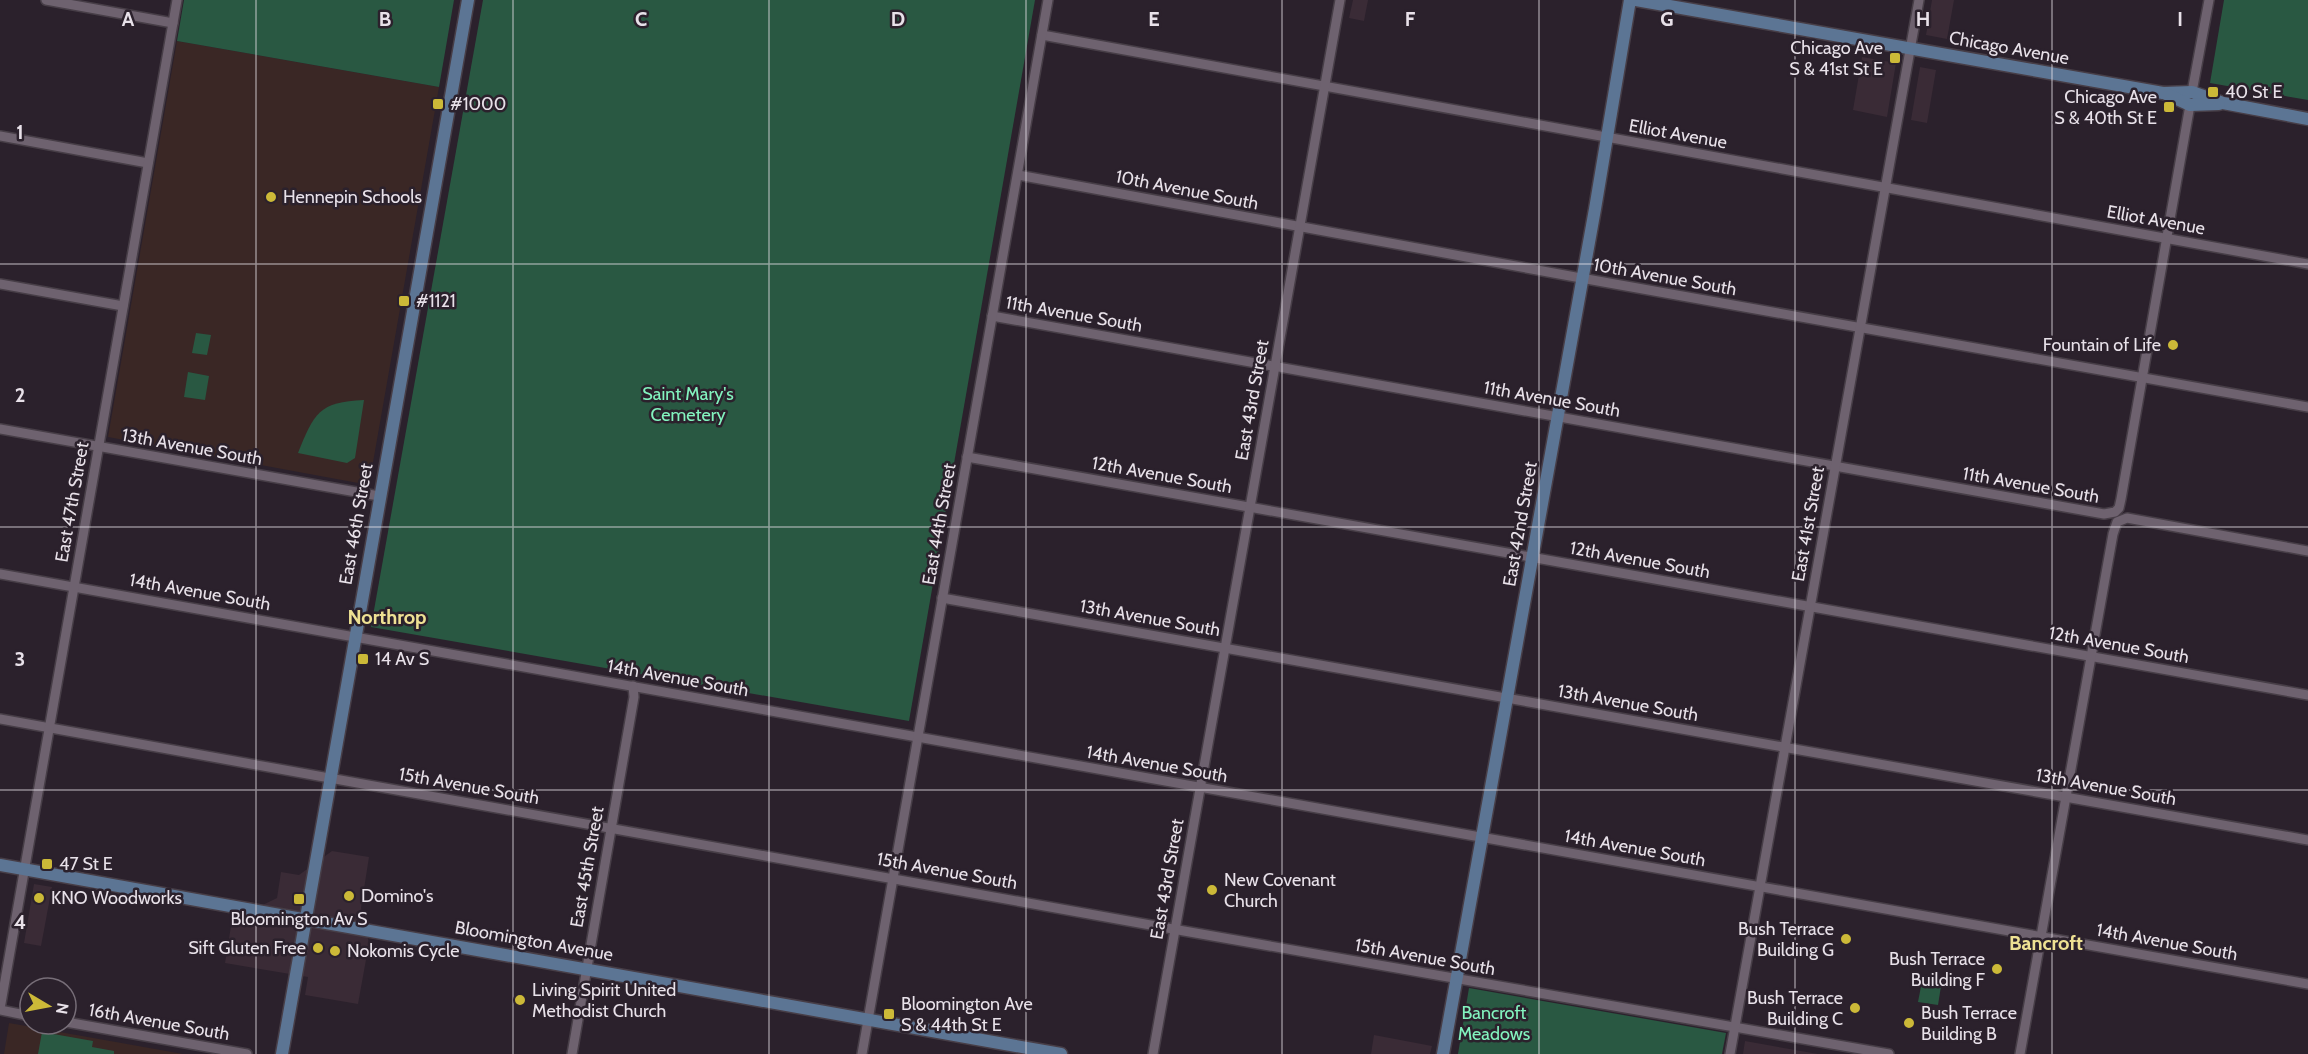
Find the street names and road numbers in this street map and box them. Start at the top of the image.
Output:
street label: Chicago Avenue [1947,27,2071,69]
street label: Elliot Avenue [1627,115,1729,153]
street label: 10th Avenue South [1114,165,1260,215]
street label: Elliot Avenue [2105,201,2207,239]
street label: 10th Avenue South [1592,254,1738,300]
street label: 11th Avenue South [1004,291,1144,337]
street label: East 43rd Street [1231,338,1273,462]
street label: 11th Avenue South [1482,376,1622,422]
street label: 13th Avenue South [120,424,264,470]
street label: East 47th Street [51,440,93,564]
street label: 12th Avenue South [1090,452,1234,498]
street label: East 42nd Street [1498,460,1542,588]
street label: East 44th Street [917,461,961,587]
street label: East 46th Street [334,462,378,586]
street label: 11th Avenue South [1961,462,2101,508]
street label: East 41st Street [1787,465,1829,583]
street label: 12th Avenue South [1568,537,1712,583]
street label: 14th Avenue South [128,569,272,615]
street label: 13th Avenue South [1078,595,1222,641]
street label: 12th Avenue South [2047,622,2191,668]
street label: 14th Avenue South [606,655,750,701]
street label: 13th Avenue South [1556,680,1700,726]
street label: 14th Avenue South [1085,741,1229,787]
street label: 15th Avenue South [397,763,541,809]
street label: 13th Avenue South [2034,764,2178,810]
street label: East 45th Street [566,805,608,929]
street label: East 43rd Street [1146,817,1188,941]
street label: 14th Avenue South [1563,825,1707,871]
street label: 15th Avenue South [875,848,1019,894]
street label: Bloomington Avenue [453,916,615,966]
street label: 14th Avenue South [2095,919,2239,965]
street label: 15th Avenue South [1353,934,1497,980]
street label: 16th Avenue South [87,999,231,1045]

